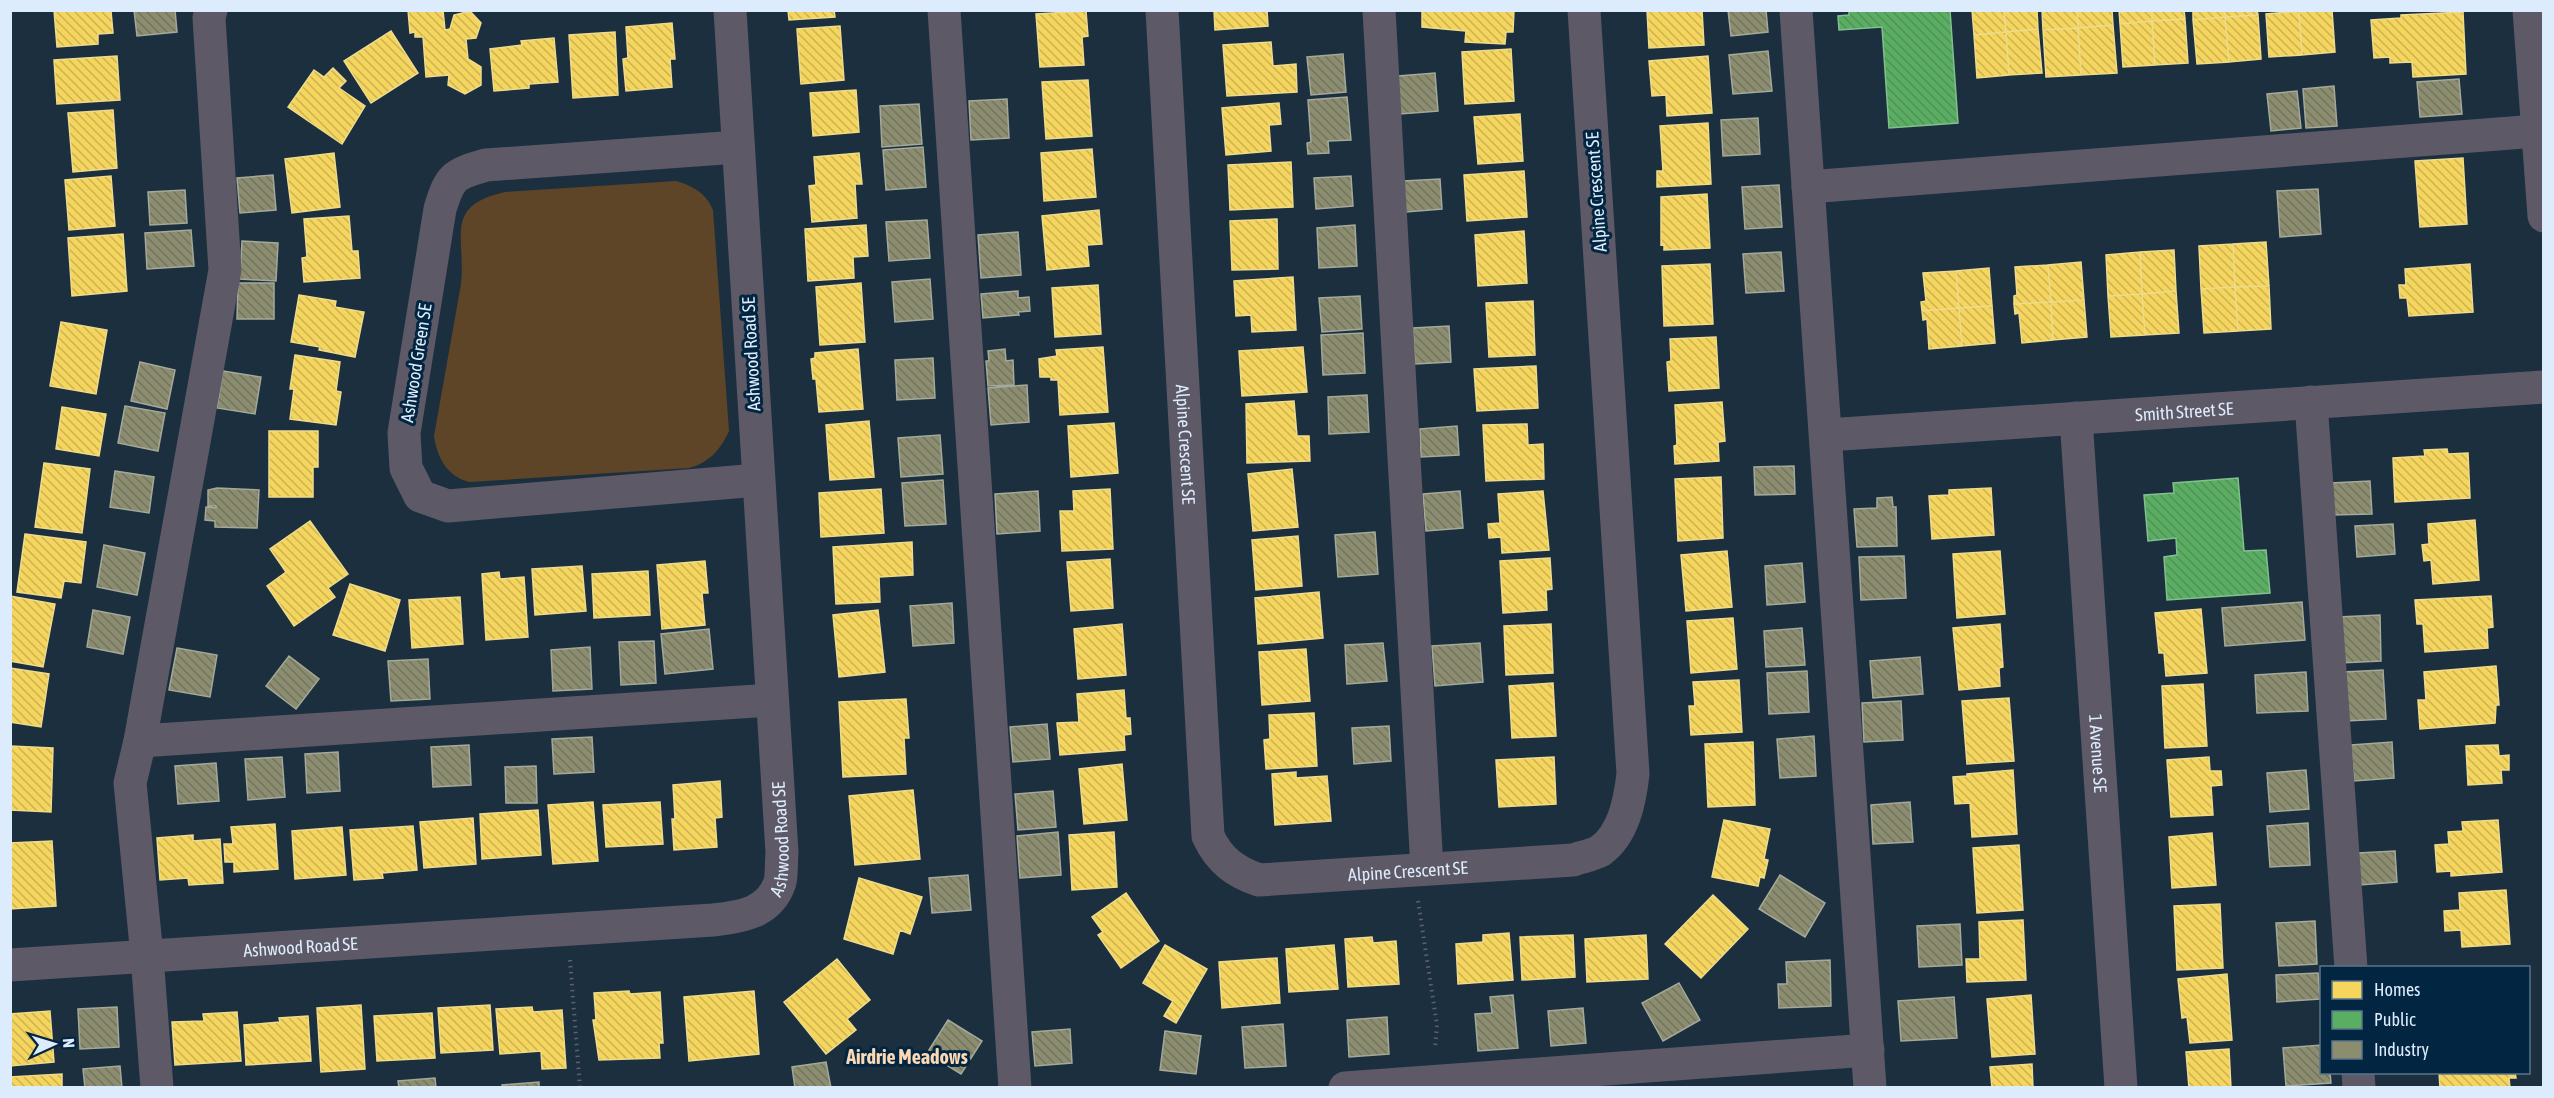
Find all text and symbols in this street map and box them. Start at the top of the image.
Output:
street label: Alpine Crescent SE [1581,131,1611,253]
street label: Ashwood Road SE [738,296,764,412]
street label: Ashwood Green SE [396,302,436,424]
street label: Alpine Crescent SE [1172,384,1200,505]
street label: Smith Street SE [2134,397,2234,425]
street label: 1 Avenue SE [2085,713,2112,793]
street label: Ashwood Road SE [765,781,792,900]
street label: Alpine Crescent SE [1347,856,1469,885]
street label: Ashwood Road SE [243,932,359,961]
legend [2320,966,2530,1074]
text: Homes [2374,979,2420,1000]
text: Public [2374,1009,2416,1030]
north arrow [24,1014,84,1074]
text: N [60,1038,78,1048]
text: Industry [2374,1039,2429,1060]
district label: Airdrie Meadows [845,1045,968,1068]

